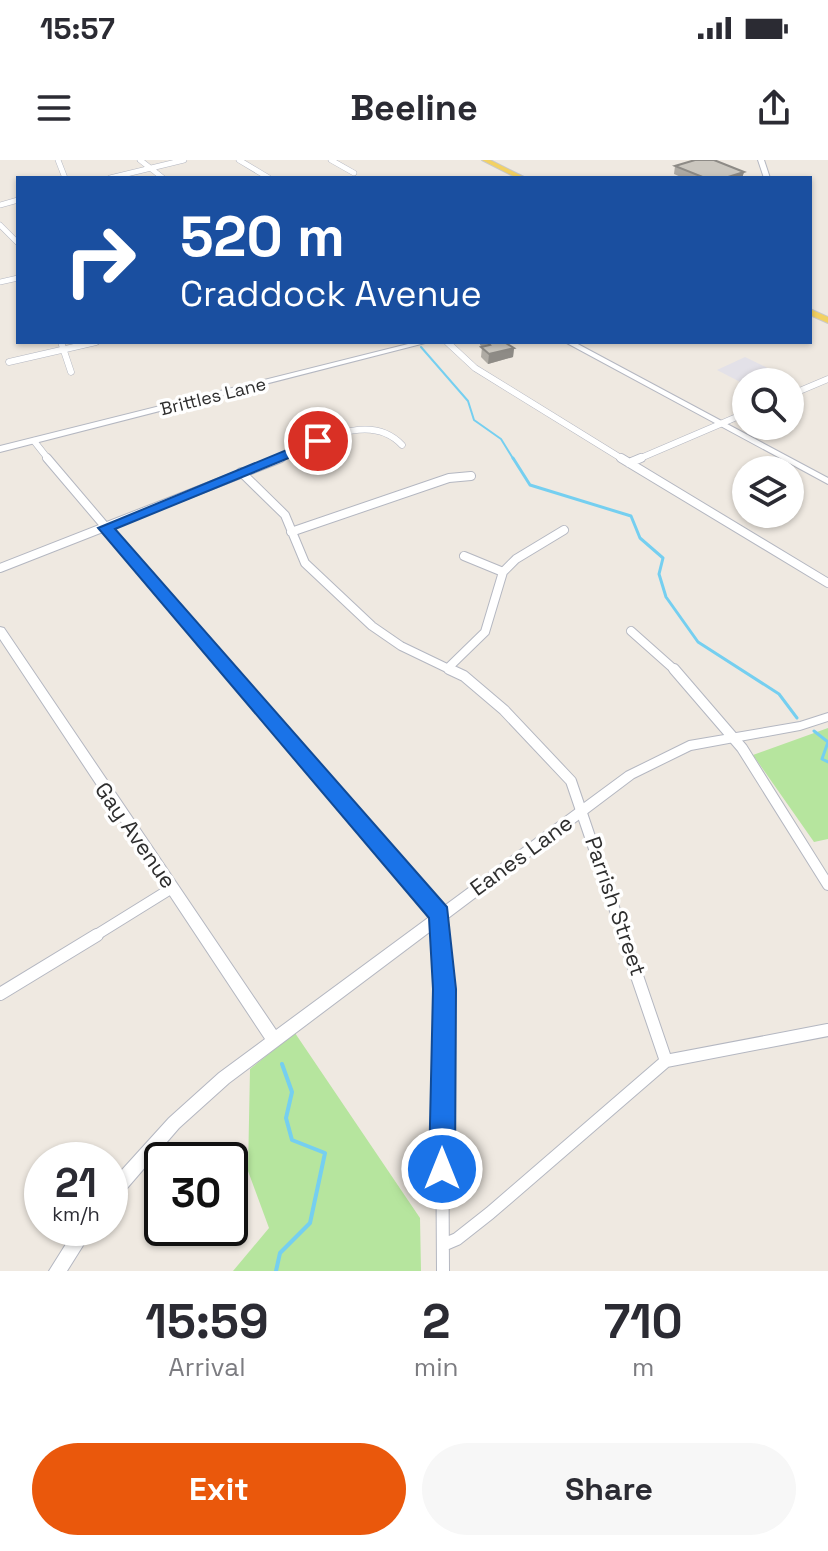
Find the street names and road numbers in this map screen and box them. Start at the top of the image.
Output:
street label: Brittles Lane [158,372,268,420]
street label: Gay Avenue [89,776,183,894]
street label: Eanes Lane [464,808,578,902]
street label: Parrish Street [579,833,653,979]

